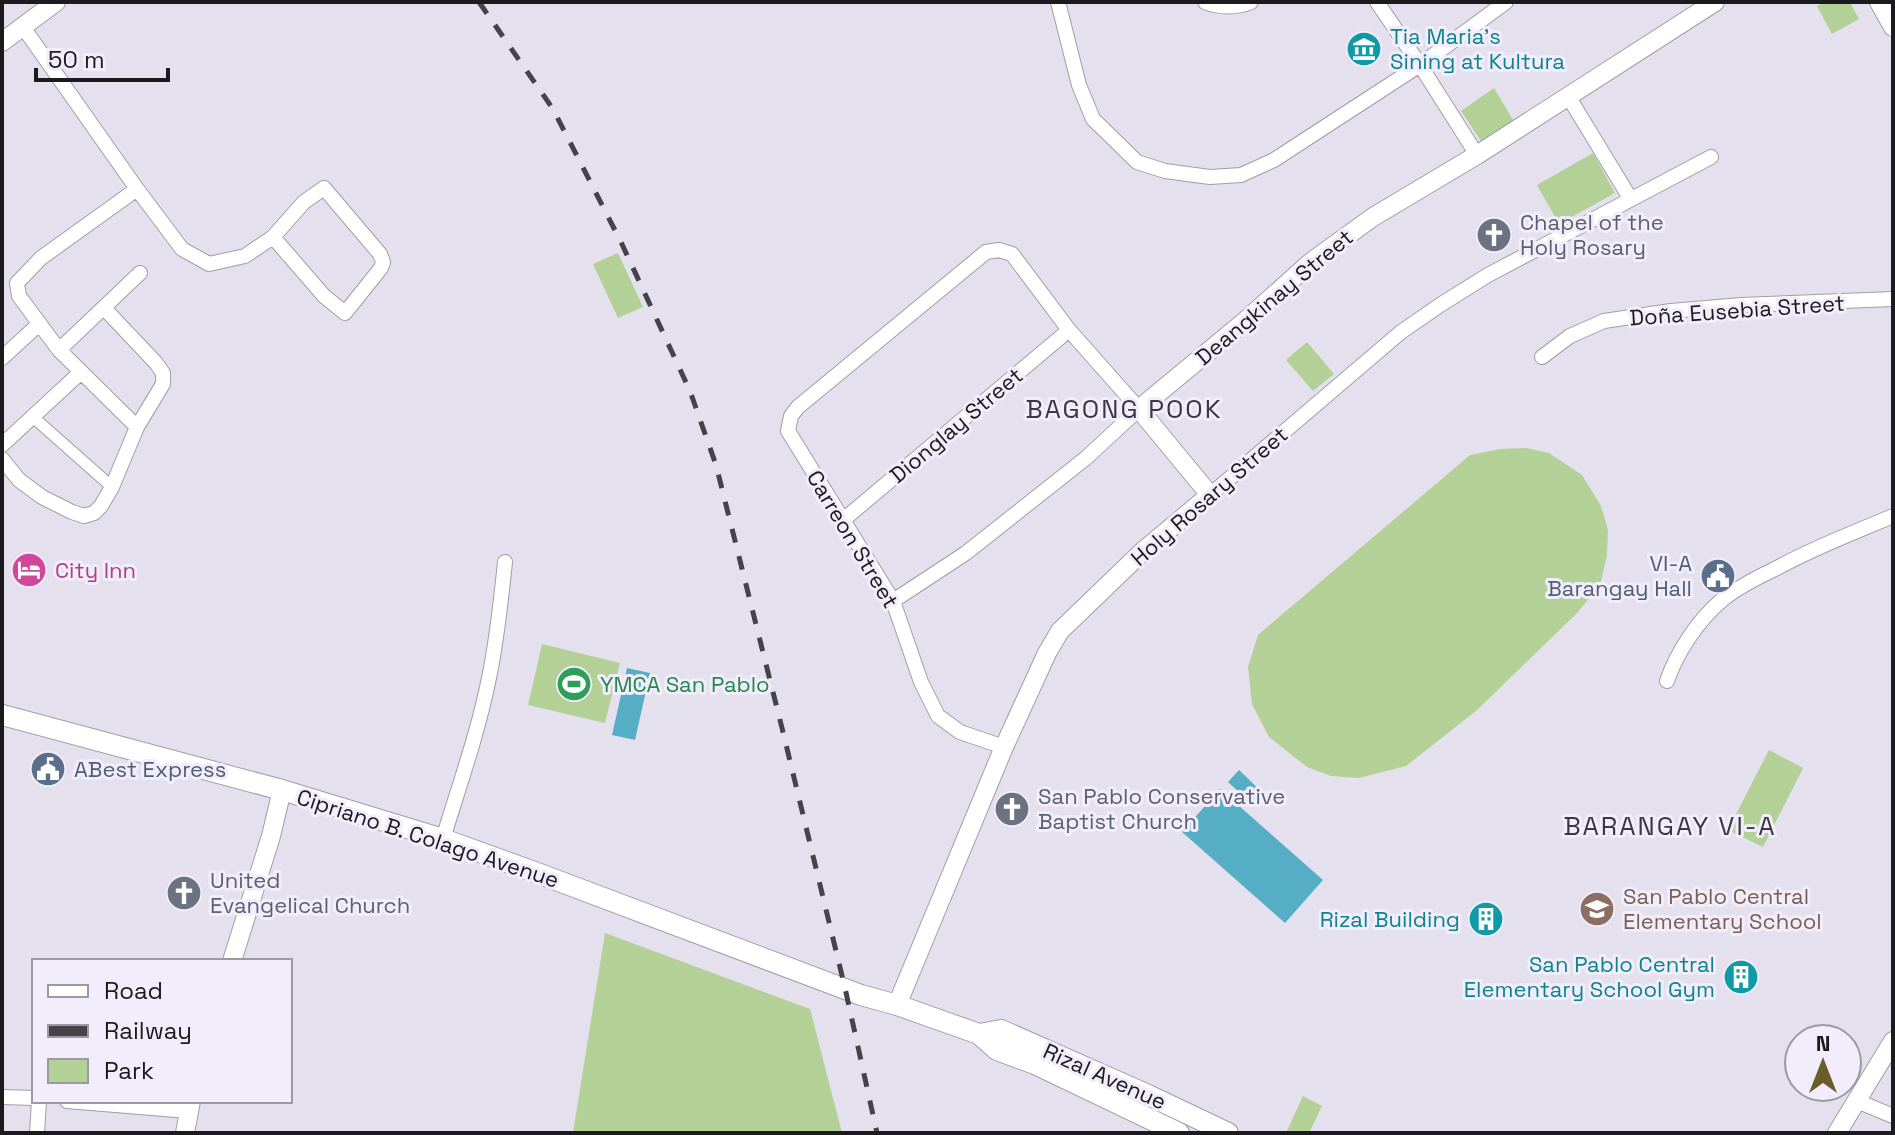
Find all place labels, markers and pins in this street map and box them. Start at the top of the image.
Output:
place label: Tia Maria's Sining at Kultura [1390,22,1565,75]
museum icon: Tia Maria's Sining at Kultura [1345,30,1383,68]
place label: Chapel of the Holy Rosary [1520,208,1664,261]
church icon: Chapel of the Holy Rosary [1475,216,1513,254]
place label: VI-A Barangay Hall [1547,549,1692,602]
hotel icon: City Inn [10,551,48,589]
place label: City Inn [55,556,136,584]
public building icon: VI-A Barangay Hall [1699,557,1737,595]
sports icon: YMCA San Pablo [555,665,593,703]
place label: YMCA San Pablo [600,670,770,698]
public building icon: ABest Express [29,750,67,788]
place label: ABest Express [74,755,226,783]
place label: San Pablo Conservative Baptist Church [1038,782,1285,835]
church icon: San Pablo Conservative Baptist Church [993,790,1031,828]
place label: United Evangelical Church [210,866,410,919]
church icon: United Evangelical Church [165,874,203,912]
place label: San Pablo Central Elementary School [1623,882,1822,935]
school or university icon: San Pablo Central Elementary School [1578,890,1616,928]
building icon: Rizal Building [1467,900,1505,938]
place label: Rizal Building [1320,905,1460,933]
place label: San Pablo Central Elementary School Gym [1464,950,1715,1003]
building icon: San Pablo Central Elementary School Gym [1722,958,1760,996]

